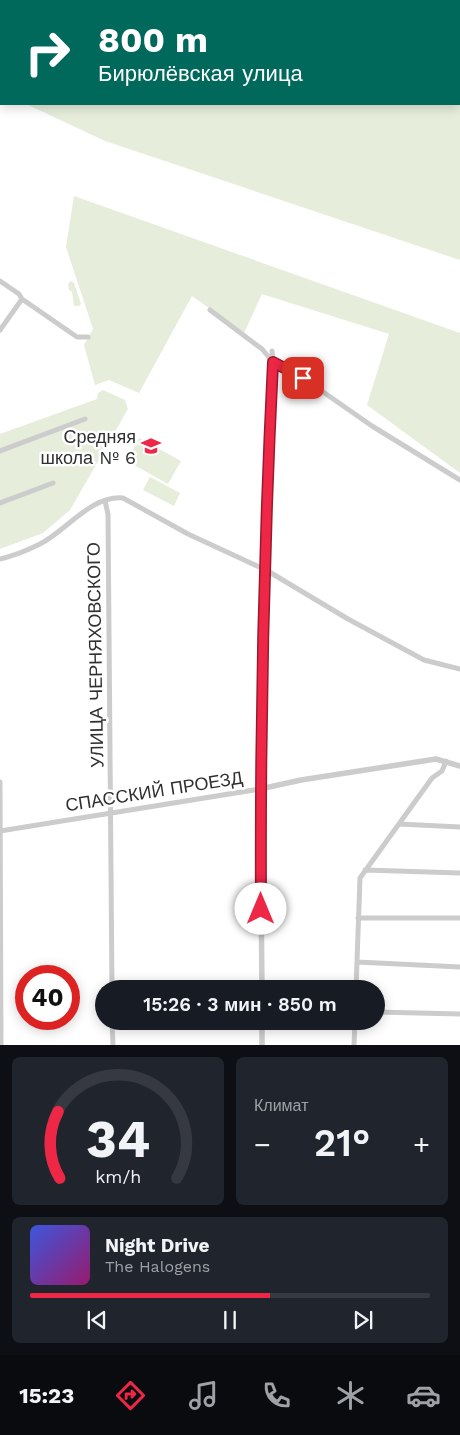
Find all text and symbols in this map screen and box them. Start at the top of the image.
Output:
text: 800 m [98,19,208,61]
icon: right [15,20,80,85]
text: Бирюлёвская улица [98,61,303,86]
pin [282,357,324,399]
icon: arrive [289,364,317,392]
place label: Средняя школа № 6 [40,426,136,468]
school or university icon: Средняя школа № 6 [140,435,162,457]
street label: УЛИЦА ЧЕРНЯХОВСКОГО [83,542,107,768]
street label: СПАССКИЙ ПРОЕЗД [64,767,244,815]
position arrow [234,882,286,934]
speed limit sign: 40 [15,965,80,1030]
text: 15:26 · 3 мин · 850 m [143,993,337,1016]
text: Климат [254,1096,308,1115]
text: 34 [86,1109,150,1170]
text: 21° [314,1121,370,1165]
text: − [254,1128,271,1161]
text: + [413,1128,430,1161]
text: km/h [95,1166,141,1187]
text: Night Drive [105,1234,210,1257]
text: The Halogens [105,1257,210,1276]
icon: previous [83,1306,111,1334]
icon: pause [216,1306,244,1334]
icon: next [349,1306,377,1334]
icon: directions [113,1378,148,1413]
icon: music [186,1378,221,1413]
icon: phone [259,1378,294,1413]
icon: climate [333,1378,368,1413]
icon: car [406,1378,441,1413]
text: 15:23 [19,1383,74,1408]

